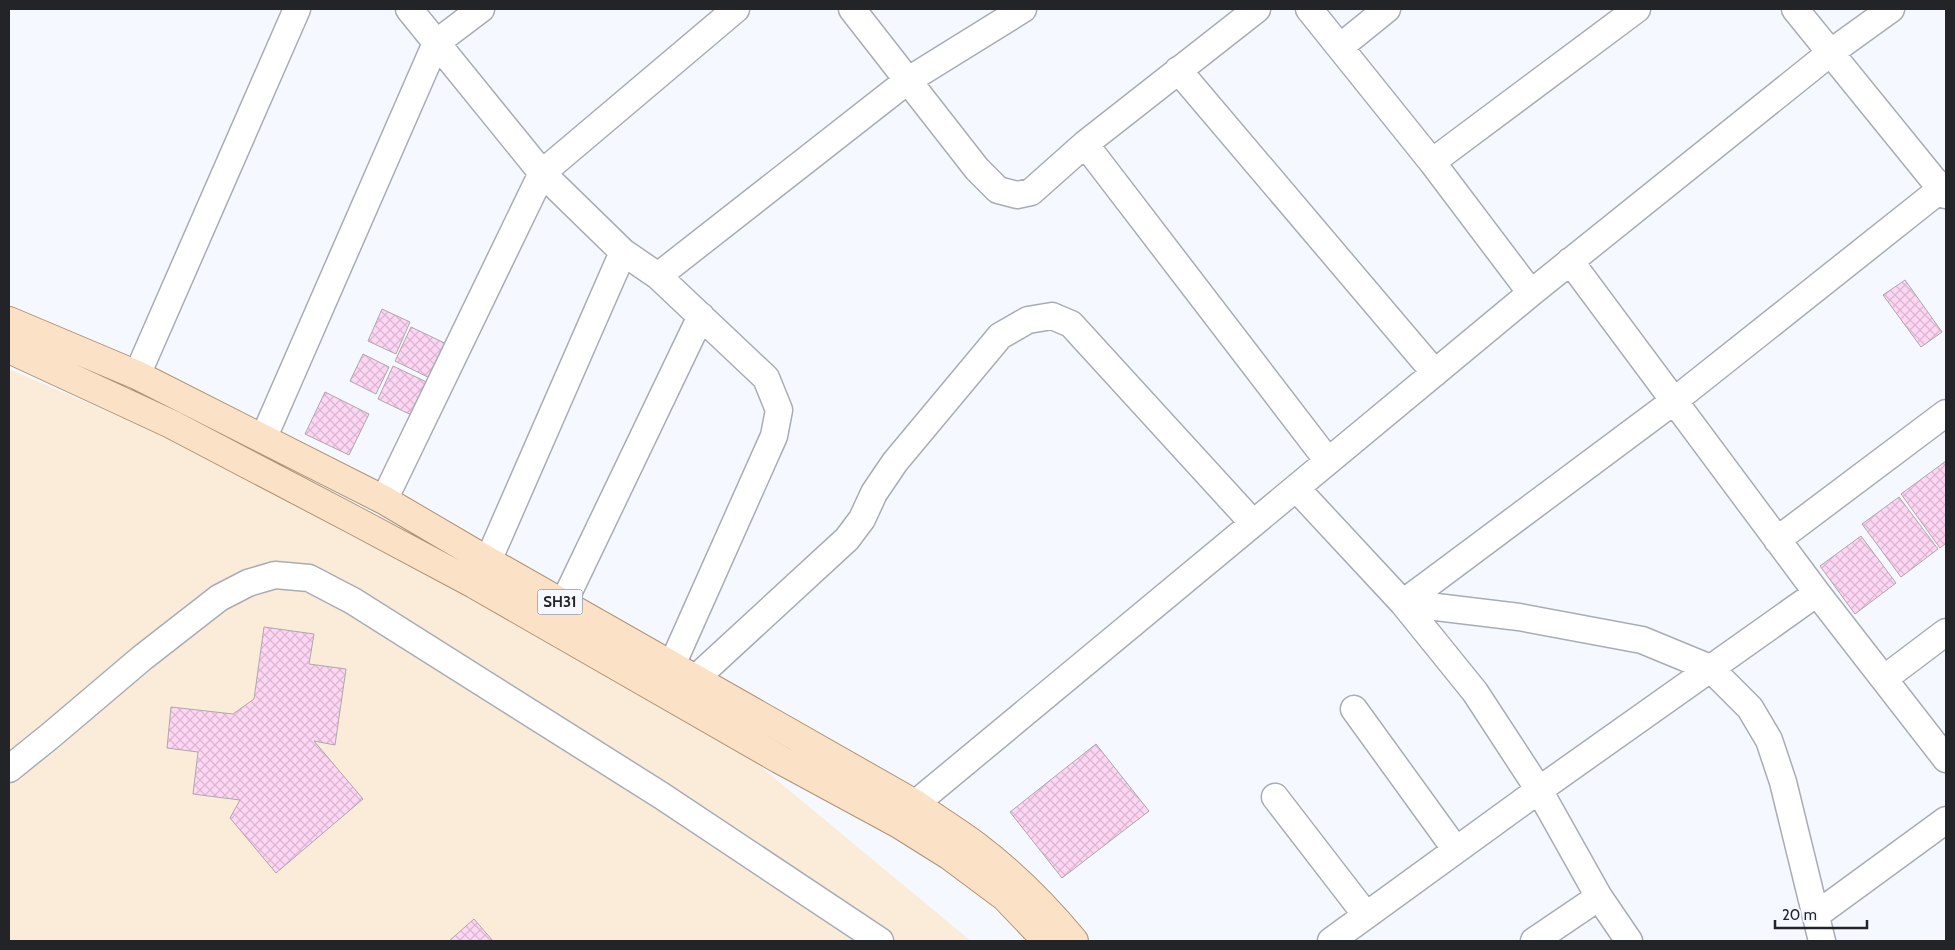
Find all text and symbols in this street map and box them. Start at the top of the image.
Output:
road number: SH31 [538,590,582,614]
scale bar [1775,898,1868,930]
text: 20 m [1782,906,1817,924]

